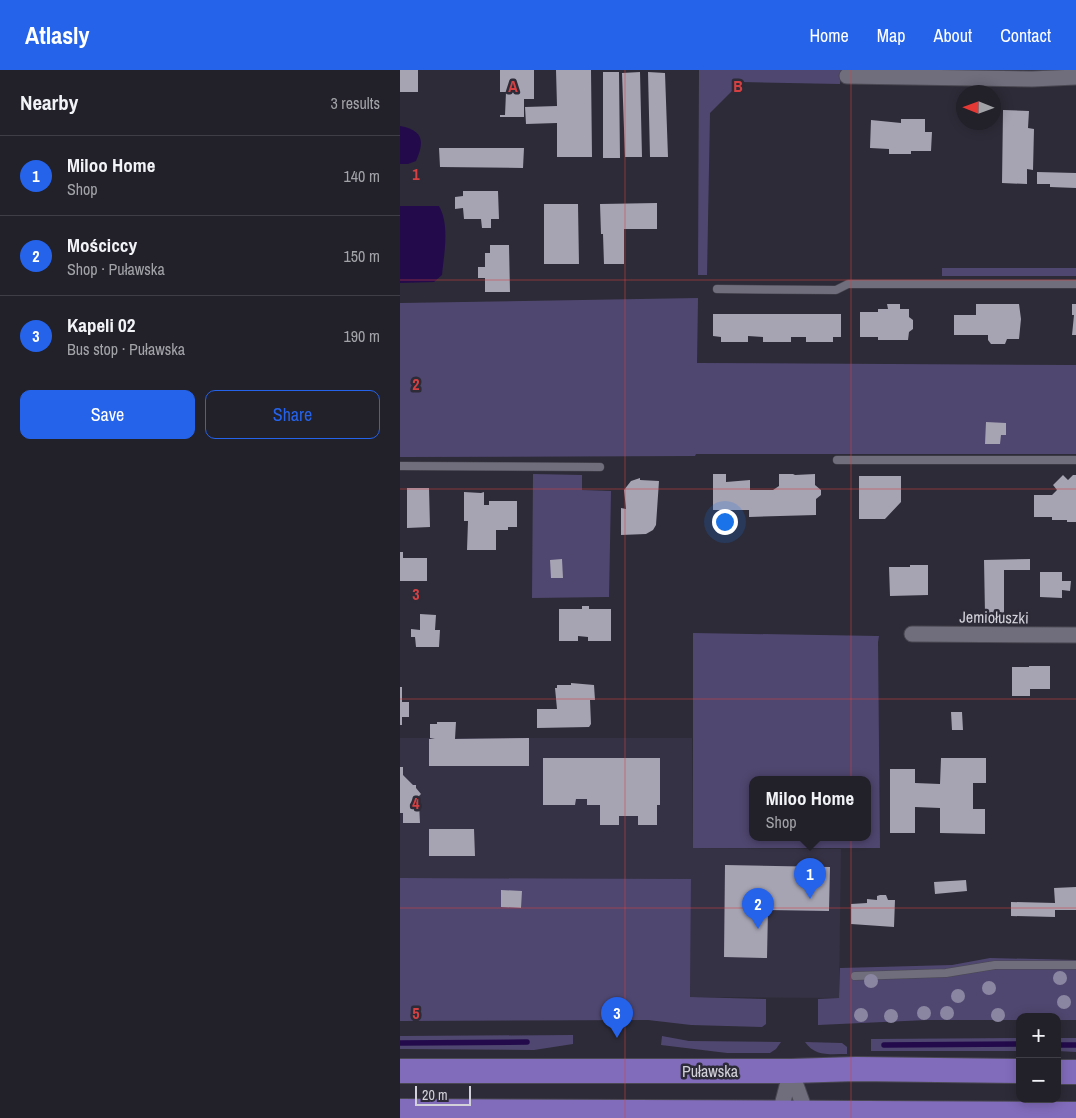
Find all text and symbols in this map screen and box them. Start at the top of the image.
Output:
text: Atlasly [25,19,90,51]
text: Home [809,23,849,48]
text: Map [877,23,906,48]
text: About [934,23,972,48]
text: Contact [1000,23,1051,48]
text: A [508,75,518,97]
text: B [733,75,743,97]
north arrow [956,85,1001,130]
text: Nearby [20,88,78,117]
text: 3 results [330,92,380,114]
text: Miloo Home [67,152,155,178]
text: 1 [412,163,420,185]
text: 1 [32,165,40,187]
text: 140 m [344,165,380,187]
text: Shop [67,178,98,200]
text: Mościccy [67,232,137,258]
text: 2 [32,245,40,267]
text: 150 m [344,245,380,267]
text: Shop · Puławska [67,258,165,280]
text: Kapeli 02 [67,312,135,338]
text: 3 [32,325,40,347]
text: 190 m [344,325,380,347]
text: Bus stop · Puławska [67,338,185,360]
text: 2 [412,373,420,395]
button: Save [20,390,195,439]
button: Share [205,390,380,439]
your location [712,509,738,535]
text: 3 [412,583,420,605]
street label: Jemiołuszki [959,605,1029,629]
popup [749,776,871,841]
text: Miloo Home [766,785,854,811]
text: 4 [412,792,420,814]
text: Shop [766,811,796,833]
pin: 1 [794,858,826,899]
pin: 2 [742,888,774,929]
pin: 3 [601,997,633,1038]
text: 5 [412,1002,420,1024]
map controls [1016,1013,1061,1103]
button: + [1016,1013,1061,1058]
button: − [1016,1058,1061,1103]
street label: Puławska [682,1060,739,1082]
scale bar [415,1083,471,1106]
text: 20 m [422,1086,448,1104]

